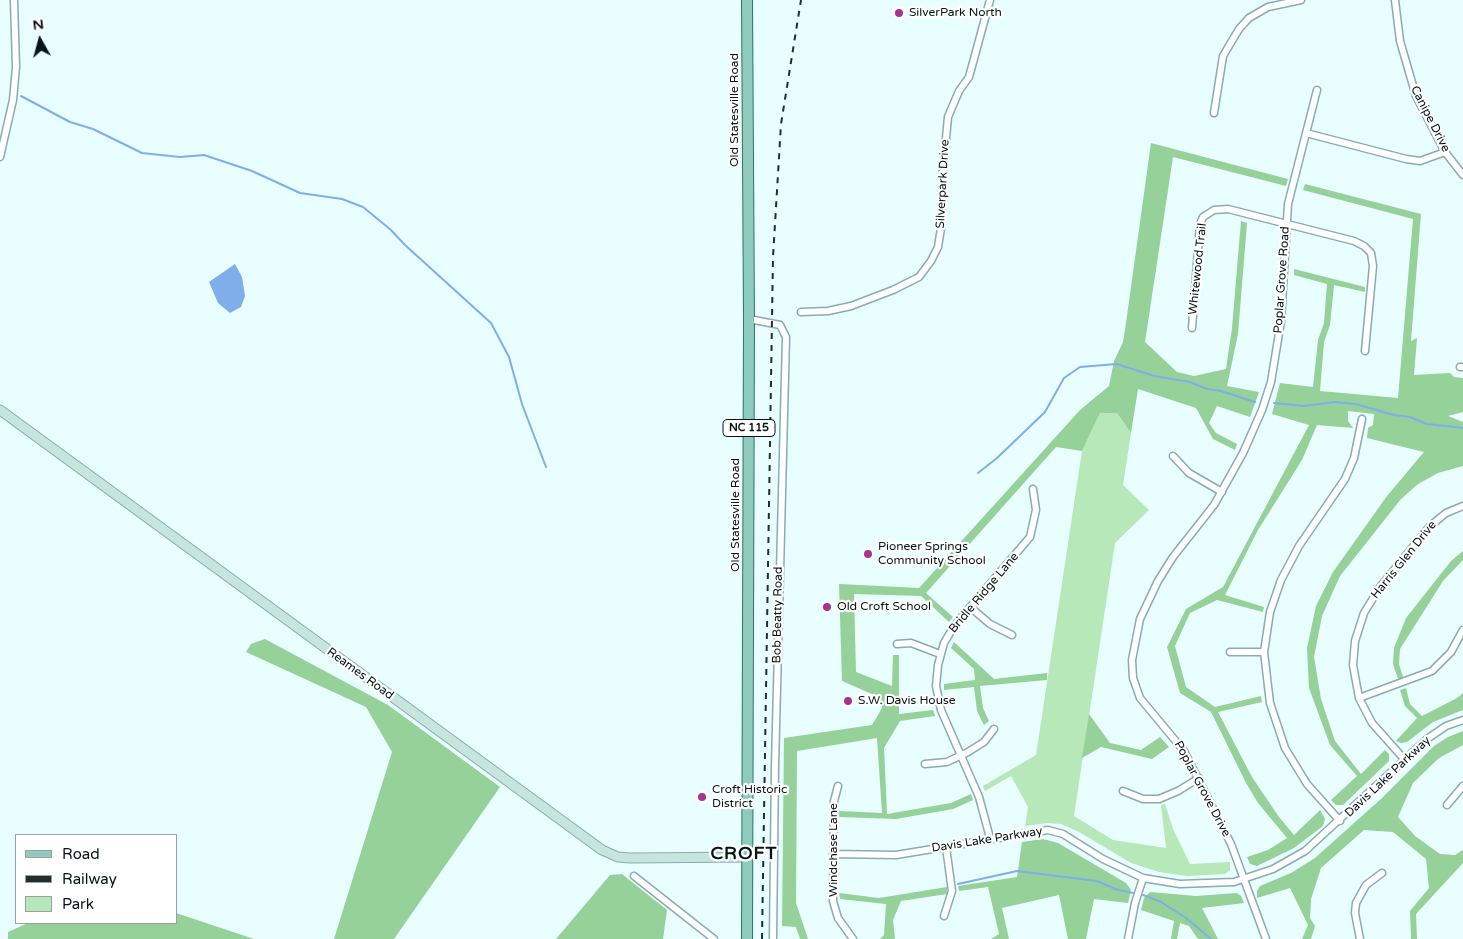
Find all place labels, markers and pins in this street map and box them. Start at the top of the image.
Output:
place label: SilverPark North [909,6,1002,20]
marker: SilverPark North [893,7,905,19]
place label: Pioneer Springs Community School [878,540,986,568]
marker: Pioneer Springs Community School [862,548,874,560]
place label: Old Croft School [837,600,931,614]
marker: Old Croft School [821,601,833,613]
place label: S.W. Davis House [858,694,955,708]
marker: S.W. Davis House [842,695,854,707]
place label: Croft Historic District [712,783,787,811]
marker: Croft Historic District [696,791,708,803]

